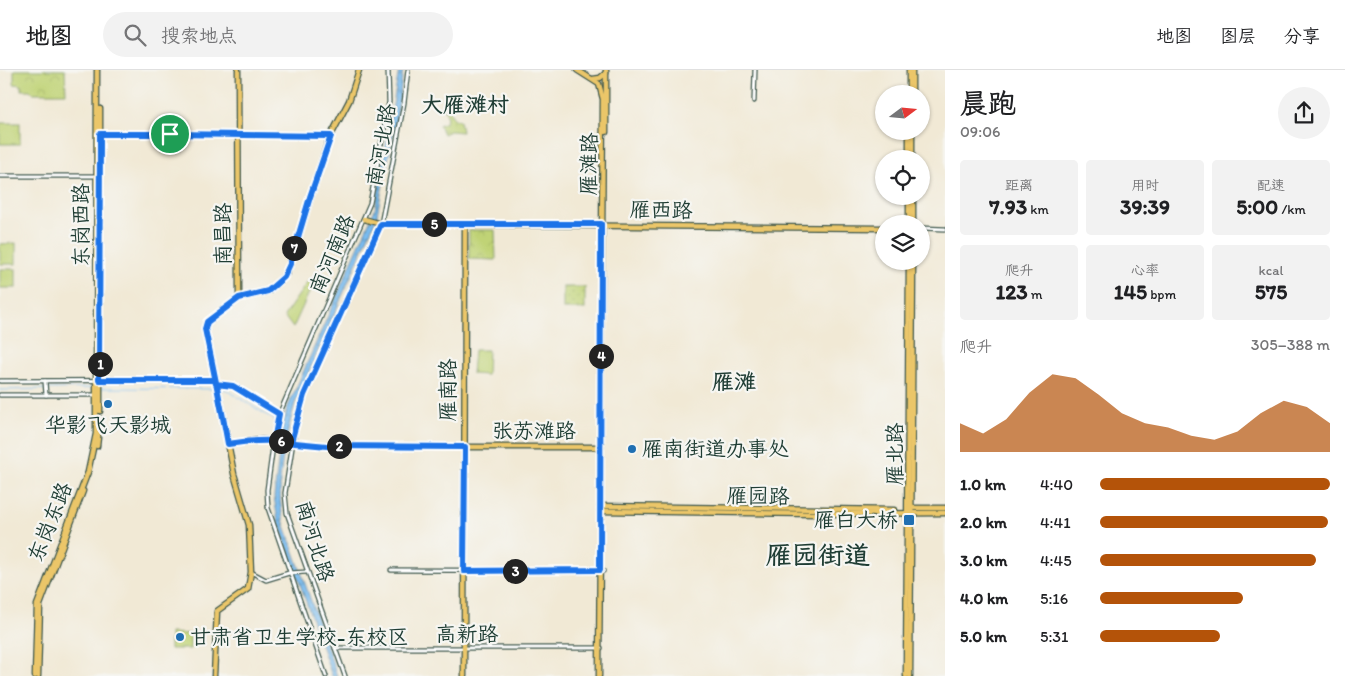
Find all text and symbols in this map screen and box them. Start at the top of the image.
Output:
search box [103,12,453,57]
text: 地图 [25,21,73,50]
icon: search [121,21,149,49]
text: 搜索地点 [161,24,237,47]
text: 地图 [1156,25,1192,47]
text: 图层 [1220,25,1256,47]
text: 分享 [1284,25,1320,47]
north arrow [875,85,930,140]
map controls [875,85,930,270]
text: 晨跑 [960,86,1016,120]
button: share [1278,87,1330,139]
district label: 大雁滩村 [421,91,509,118]
street label: 南河北路 [361,101,400,188]
pin [149,113,191,155]
icon: arrive [156,120,184,148]
text: 09:06 [960,122,1000,141]
street label: 雁滩路 [575,132,602,196]
button: locate [875,150,930,205]
text: 距离 [1005,177,1033,194]
text: 用时 [1131,177,1159,194]
text: 配速 [1257,177,1285,194]
street label: 东岗西路 [68,183,93,267]
text: 7.93 [989,194,1027,219]
text: 39:39 [1120,194,1170,219]
text: 5:00 [1236,194,1278,219]
street label: 雁西路 [629,196,693,223]
text: km [1027,201,1049,218]
text: /km [1278,201,1306,218]
street label: 南昌路 [210,203,235,266]
street label: 南河南路 [304,210,359,297]
pin: 5 [422,212,446,236]
button: layers [875,215,930,270]
text: 5 [431,216,438,233]
pin: 7 [282,236,306,260]
text: 7 [291,240,298,257]
text: 爬升 [1005,262,1033,279]
text: 心率 [1131,262,1159,279]
text: kcal [1259,262,1283,279]
text: 123 [995,279,1028,304]
text: 145 [1114,279,1147,304]
text: 575 [1255,279,1287,304]
text: m [1028,286,1043,303]
text: bpm [1147,286,1176,303]
text: 305–388 m [1251,335,1330,354]
text: 爬升 [960,337,992,356]
pin: 4 [588,344,614,368]
text: 4 [597,348,606,365]
pin: 1 [88,352,112,376]
text: 1 [97,356,104,373]
street label: 雁南路 [435,359,460,422]
district label: 雁滩 [712,368,756,395]
marker: 华影飞天影城 [102,398,114,410]
place label: 华影飞天影城 [45,412,171,437]
street label: 张苏滩路 [492,418,576,443]
street label: 雁北路 [882,423,907,486]
pin: 6 [268,428,294,454]
text: 6 [278,433,285,450]
pin: 2 [326,434,352,458]
place label: 雁南街道办事处 [642,436,789,461]
text: 2 [336,438,343,455]
marker: 雁南街道办事处 [626,443,638,455]
text: 1.0 km [960,475,1006,494]
text: 4:40 [1040,475,1073,494]
street label: 东岗东路 [22,478,77,565]
street label: 雁园路 [726,482,790,509]
street label: 南河北路 [291,497,340,585]
place label: 雁白大桥 [814,507,898,532]
marker: 雁白大桥 [902,513,916,527]
text: 2.0 km [960,513,1007,532]
text: 4:41 [1040,513,1071,532]
district label: 雁园街道 [766,539,870,571]
text: 3.0 km [960,551,1007,570]
text: 4:45 [1040,551,1072,570]
pin: 3 [502,558,528,584]
text: 3 [512,563,519,580]
text: 4.0 km [960,589,1008,608]
text: 5:16 [1040,589,1068,608]
street label: 高新路 [436,621,499,646]
place label: 甘肃省卫生学校-东校区 [190,624,408,649]
text: 5.0 km [960,627,1007,646]
text: 5:31 [1040,627,1068,646]
marker: 甘肃省卫生学校-东校区 [174,631,186,643]

